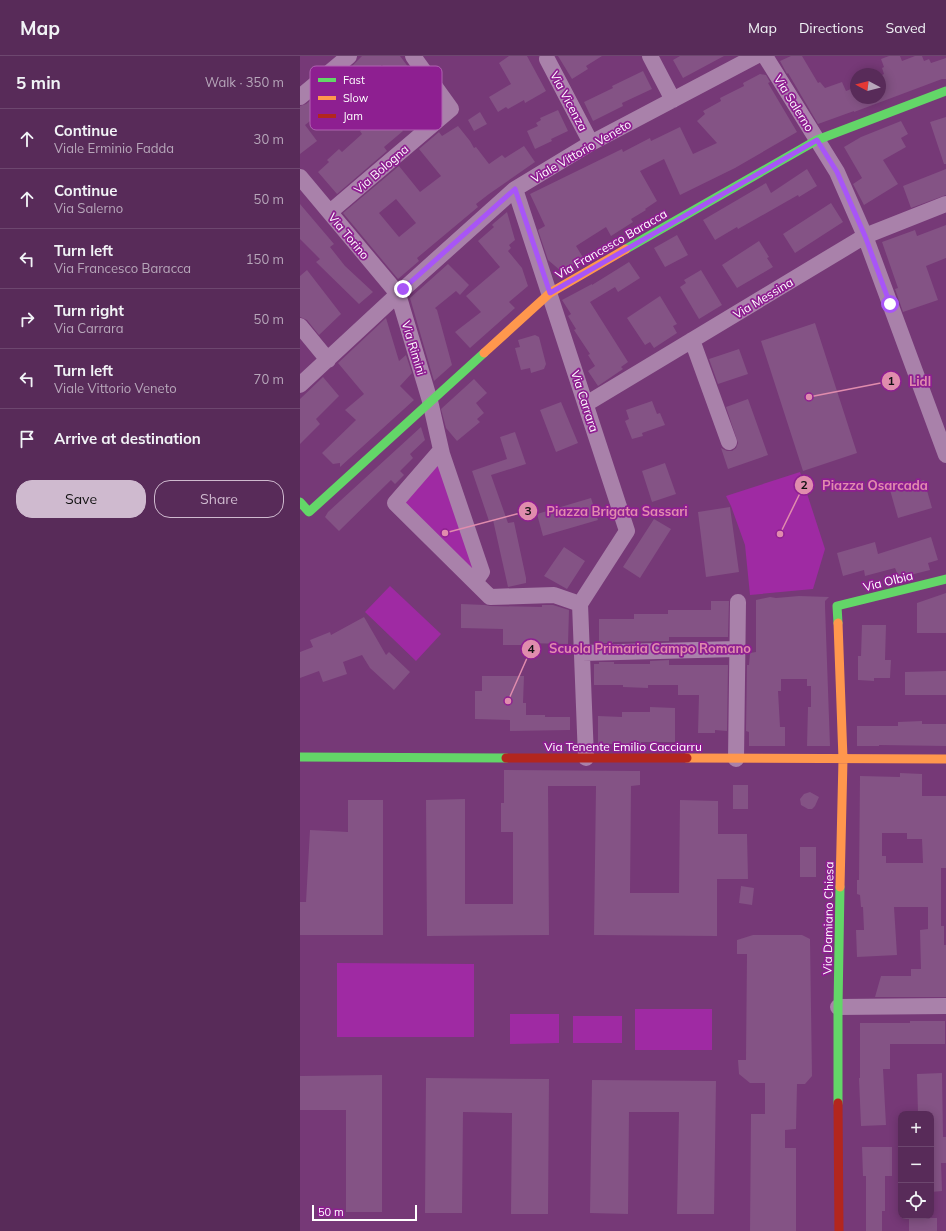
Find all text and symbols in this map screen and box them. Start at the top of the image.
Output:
text: Map [20,16,60,40]
text: Map [748,19,777,37]
text: Directions [799,19,864,37]
text: Saved [886,19,926,37]
legend [310,66,442,130]
north arrow [850,68,886,104]
street label: Via Vicenza [547,69,591,133]
text: 5 min [16,72,61,93]
street label: Via Salerno [771,72,817,134]
text: Fast [343,73,365,87]
text: Walk · 350 m [205,74,284,90]
text: Slow [343,91,369,105]
text: Jam [343,109,363,123]
street label: Viale Vittorio Veneto [528,116,634,186]
text: Continue [54,121,117,140]
icon: ahead [16,128,38,150]
text: 30 m [254,131,284,147]
text: Viale Erminio Fadda [54,140,174,156]
street label: Via Bologna [351,141,411,197]
text: Continue [54,181,117,200]
icon: ahead [16,188,38,210]
text: 50 m [254,191,284,207]
text: Via Salerno [54,200,123,216]
street label: Via Francesco Baracca [552,206,670,282]
street label: Via Torino [325,210,373,262]
text: Turn left [54,241,113,260]
icon: left [16,248,38,270]
text: 150 m [246,251,284,267]
text: Via Francesco Baracca [54,260,191,276]
street label: Via Messina [730,274,796,322]
route end [394,280,412,298]
route start [881,295,899,313]
text: Turn right [54,301,124,320]
icon: right [16,308,38,330]
text: 50 m [254,311,284,327]
street label: Via Rimini [399,319,429,377]
text: Via Carrara [54,320,123,336]
text: Turn left [54,361,113,380]
icon: left [16,368,38,390]
street label: Via Carrara [568,368,602,434]
callout: Lidl [881,369,939,394]
text: 70 m [254,371,284,387]
text: 1 [887,373,895,388]
text: Lidl [909,373,931,389]
text: Viale Vittorio Veneto [54,380,177,396]
icon: arrive [16,428,38,450]
text: Arrive at destination [54,429,201,448]
callout: Piazza Osarcada [794,473,936,498]
text: 2 [800,477,808,492]
text: Piazza Osarcada [822,477,928,493]
button: Save [16,480,146,518]
button: Share [154,480,284,518]
callout: Piazza Brigata Sassari [518,499,696,524]
text: 3 [524,503,532,518]
text: Piazza Brigata Sassari [546,503,688,519]
street label: Via Olbia [861,568,915,594]
callout: Scuola Primaria Campo Romano [521,636,759,661]
text: Scuola Primaria Campo Romano [549,640,751,656]
text: 4 [527,641,535,656]
street label: Via Tenente Emilio Cacciarru [544,739,702,754]
street label: Via Damiano Chiesa [820,861,836,975]
map controls [898,1111,934,1219]
button: + [898,1111,934,1147]
button: − [898,1147,934,1183]
button: locate [898,1183,934,1219]
scale bar [312,1203,417,1222]
text: 50 m [318,1205,344,1219]

